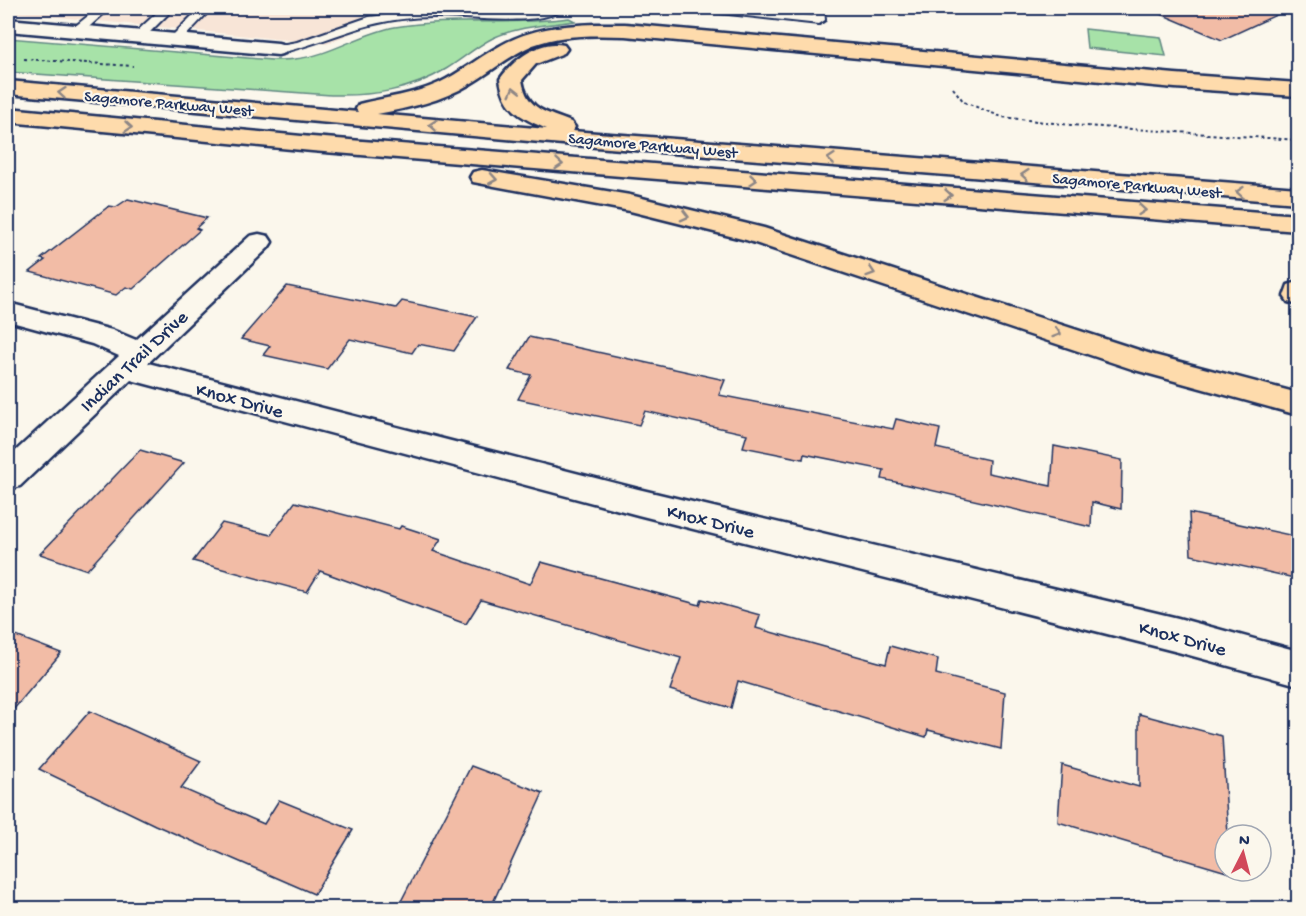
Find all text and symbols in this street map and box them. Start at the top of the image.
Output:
one-way arrow [509,86,522,96]
one-way arrow [57,87,66,100]
street label: Sagamore Parkway West [83,89,255,122]
one-way arrow [428,119,437,132]
one-way arrow [124,120,133,133]
street label: Sagamore Parkway West [567,131,739,164]
one-way arrow [826,153,835,166]
one-way arrow [554,157,563,170]
one-way arrow [1020,168,1029,181]
street label: Sagamore Parkway West [1051,171,1223,204]
one-way arrow [488,172,498,185]
one-way arrow [749,173,758,186]
one-way arrow [1236,186,1245,199]
one-way arrow [943,188,952,201]
one-way arrow [1138,204,1147,217]
one-way arrow [679,209,689,222]
one-way arrow [865,265,876,278]
street label: Indian Trail Drive [77,306,194,418]
one-way arrow [1051,326,1061,339]
street label: Knox Drive [193,380,286,425]
street label: Knox Drive [664,501,757,546]
street label: Knox Drive [1136,618,1229,663]
north arrow [1213,823,1273,883]
text: N [1238,832,1251,852]

